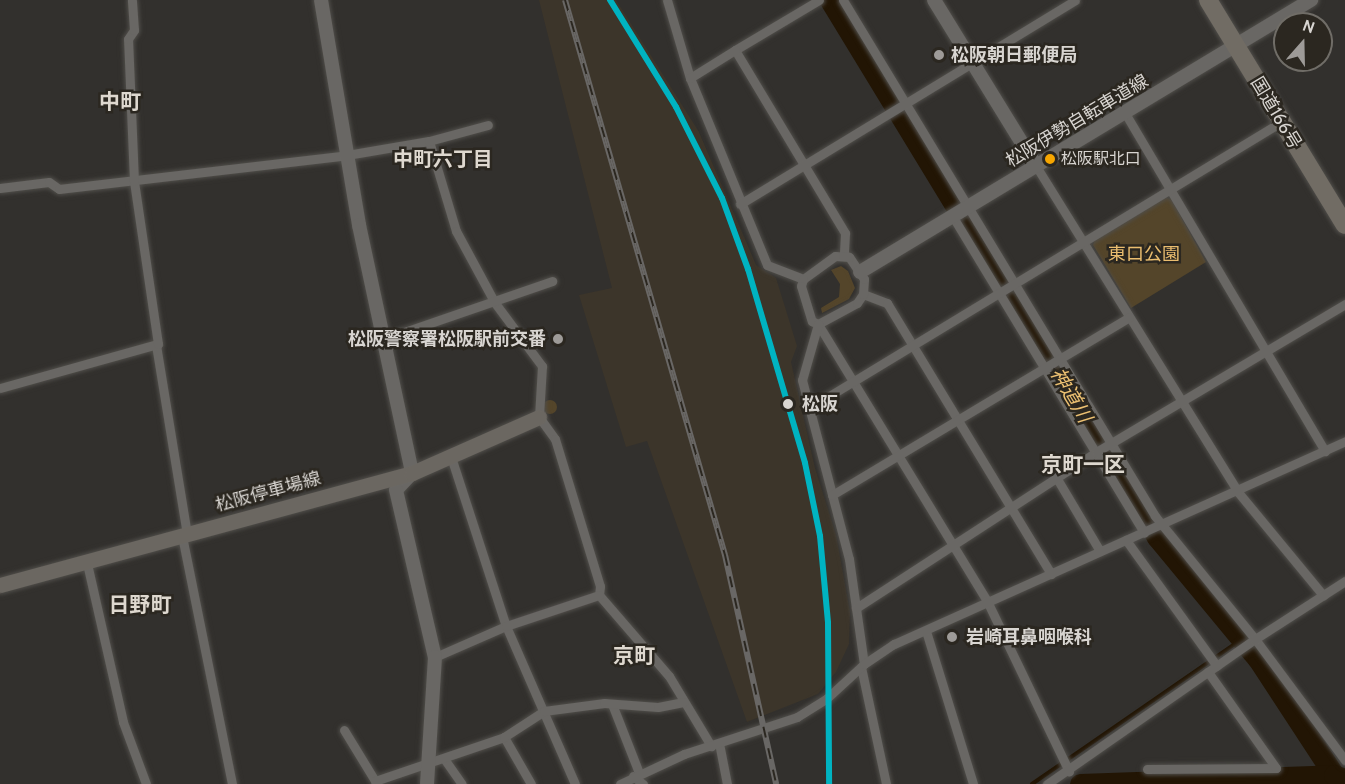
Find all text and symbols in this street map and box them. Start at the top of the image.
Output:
north arrow [1273,12,1333,72]
text: N [1300,16,1317,37]
place label: 松阪朝日郵便局 [951,44,1077,66]
marker: 松阪朝日郵便局 [932,48,946,62]
street label: 松阪伊勢自転車道線 [1002,70,1152,172]
street label: 国道166号 [1246,73,1306,153]
district label: 中町 [99,89,141,115]
district label: 中町六丁目 [393,147,493,171]
place label: 松阪駅北口 [1061,149,1141,169]
marker: 松阪駅北口 [1044,153,1056,165]
park label: 東口公園 [1108,243,1180,265]
place label: 松阪警察署松阪駅前交番 [348,328,546,350]
marker: 松阪警察署松阪駅前交番 [551,332,565,346]
water label: 神道川 [1045,363,1097,427]
place label: 松阪 [802,393,838,415]
marker: 松阪 [779,395,797,413]
district label: 京町一区 [1041,452,1125,478]
street label: 松阪停車場線 [213,468,323,516]
district label: 日野町 [109,592,171,618]
place label: 岩崎耳鼻咽喉科 [966,626,1092,648]
marker: 岩崎耳鼻咽喉科 [943,628,961,646]
district label: 京町 [613,643,655,669]

